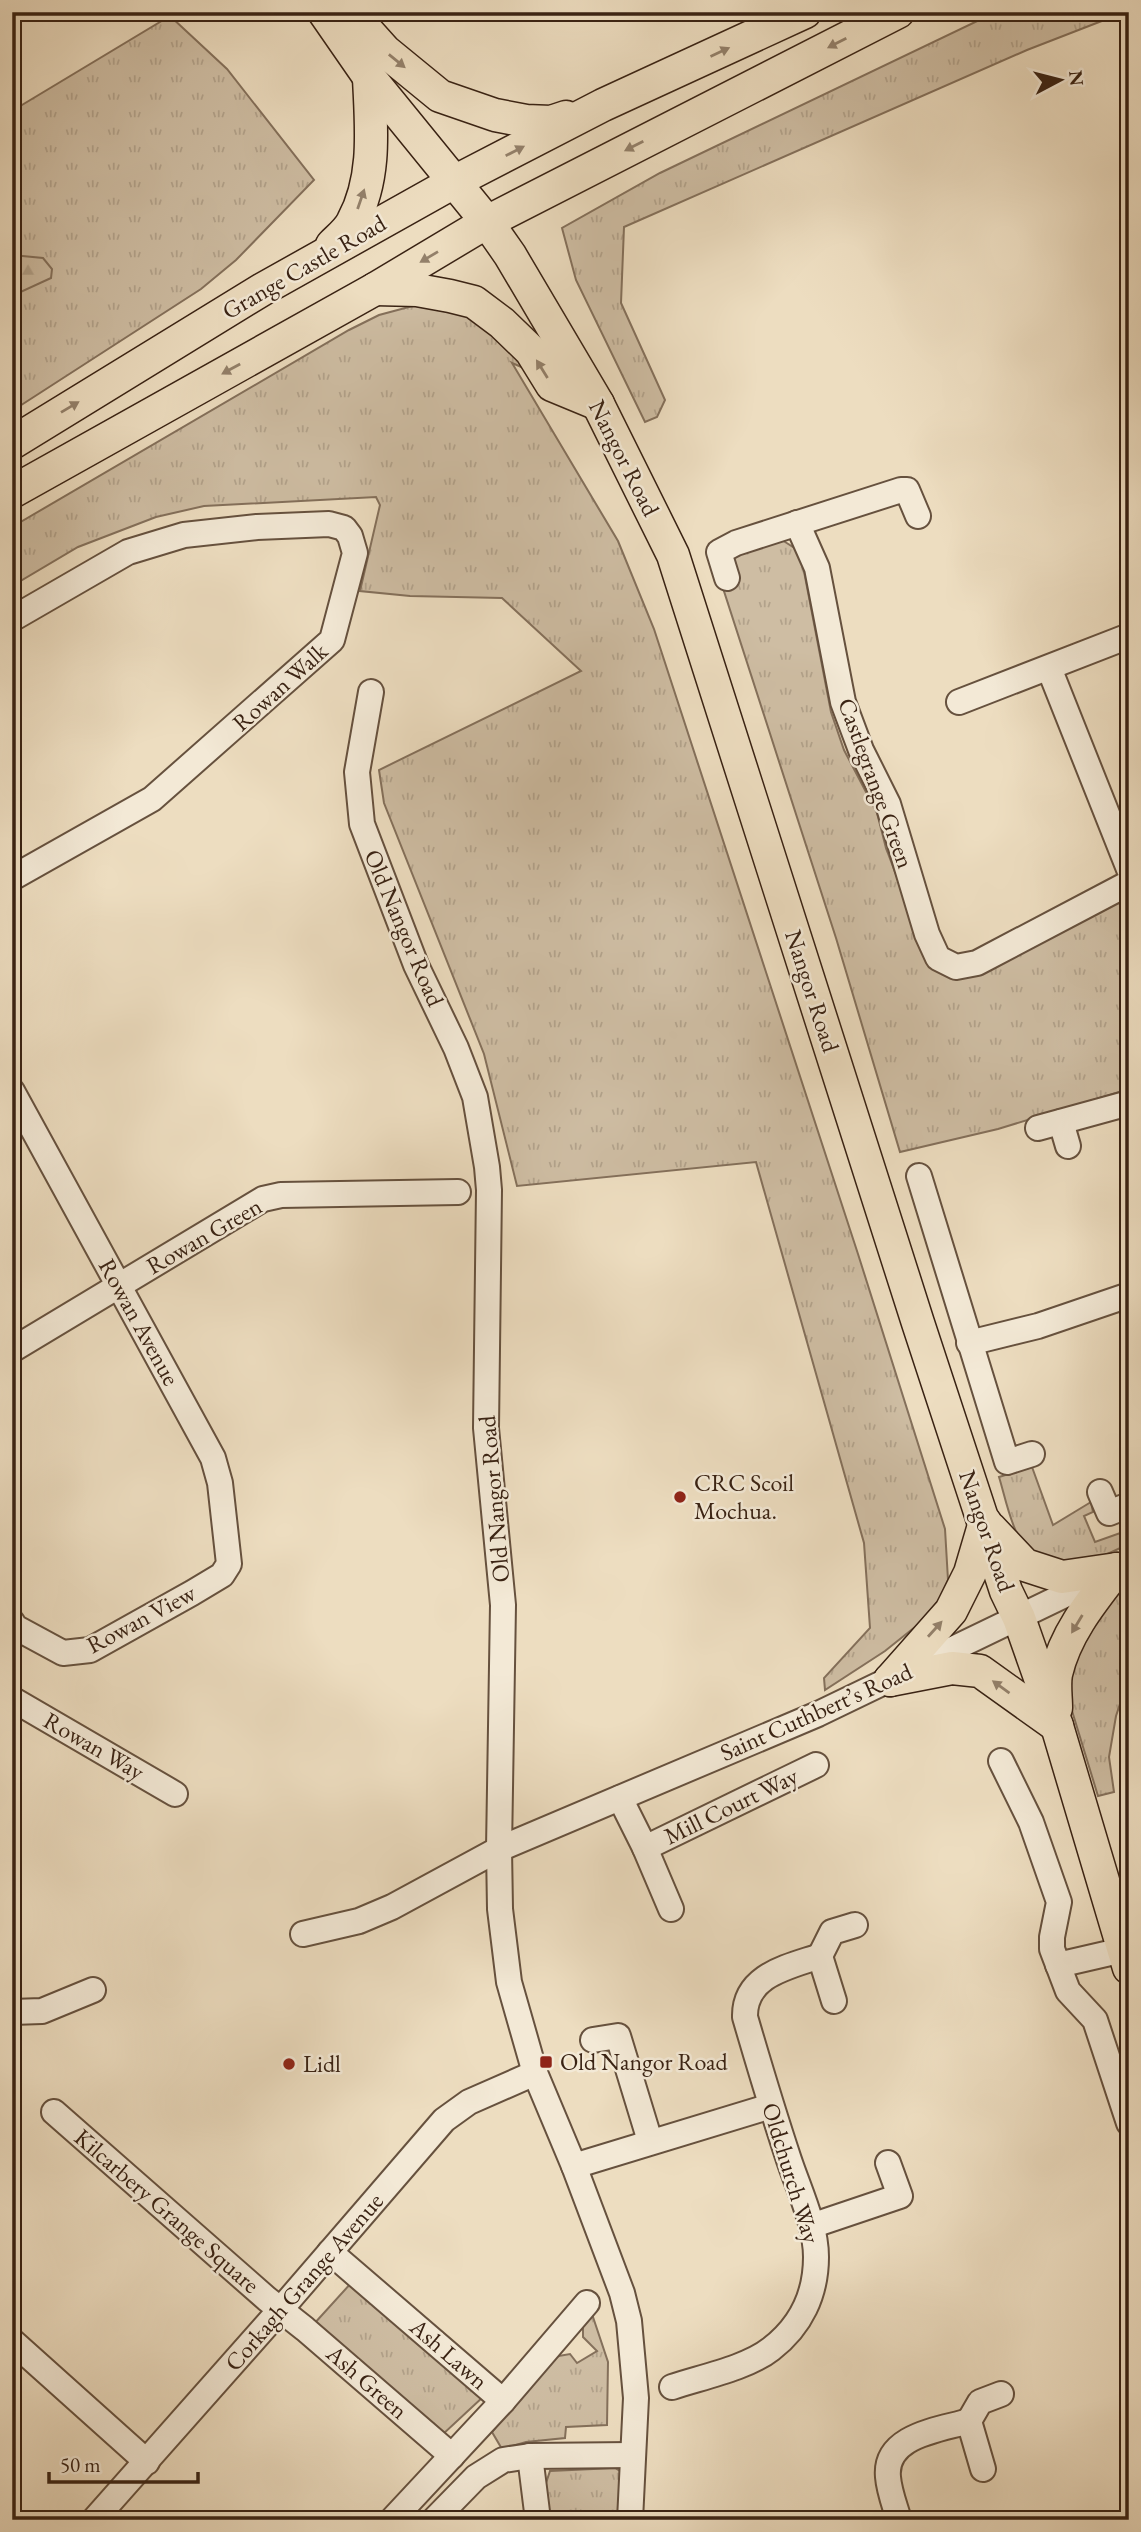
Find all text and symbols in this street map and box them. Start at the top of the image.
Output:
one-way arrow [827,38,847,49]
one-way arrow [710,46,730,57]
north arrow [1026,46,1096,116]
one-way arrow [389,53,406,68]
text: N [1063,69,1090,88]
one-way arrow [624,141,644,152]
one-way arrow [505,145,525,156]
one-way arrow [356,188,367,209]
street label: Grange Castle Road [216,207,392,326]
one-way arrow [419,251,438,263]
one-way arrow [535,359,548,379]
one-way arrow [221,363,240,375]
street label: Nangor Road [582,394,667,522]
one-way arrow [61,401,80,413]
street label: Rowan Walk [225,635,334,738]
street label: Castlegrange Green [831,693,922,873]
street label: Old Nangor Road [357,845,452,1012]
street label: Nangor Road [778,926,847,1057]
street label: Rowan Green [140,1190,267,1281]
street label: Rowan Avenue [92,1253,187,1391]
street label: Old Nangor Road [471,1413,516,1584]
street label: Nangor Road [952,1466,1023,1597]
place label: CRC Scoil Mochua. [694,1467,794,1526]
marker: CRC Scoil Mochua. [672,1489,688,1505]
street label: Rowan View [81,1577,201,1660]
one-way arrow [1071,1615,1083,1634]
one-way arrow [927,1620,943,1638]
street label: Saint Cuthbert’s Road [715,1655,917,1768]
one-way arrow [992,1680,1010,1694]
street label: Rowan Way [38,1704,151,1787]
street label: Mill Court Way [659,1760,803,1851]
place label: Old Nangor Road [560,2046,728,2077]
place label: Lidl [303,2048,341,2079]
marker: Old Nangor Road [538,2054,554,2070]
marker: Lidl [281,2056,297,2072]
street label: Oldchurch Way [755,2099,828,2247]
street label: Kilcarbery Grange Square [68,2122,266,2300]
street label: Corkagh Grange Avenue [218,2186,390,2377]
street label: Ash Lawn [403,2311,495,2396]
street label: Ash Green [319,2337,415,2426]
scale bar [49,2441,198,2485]
text: 50 m [60,2451,101,2478]

